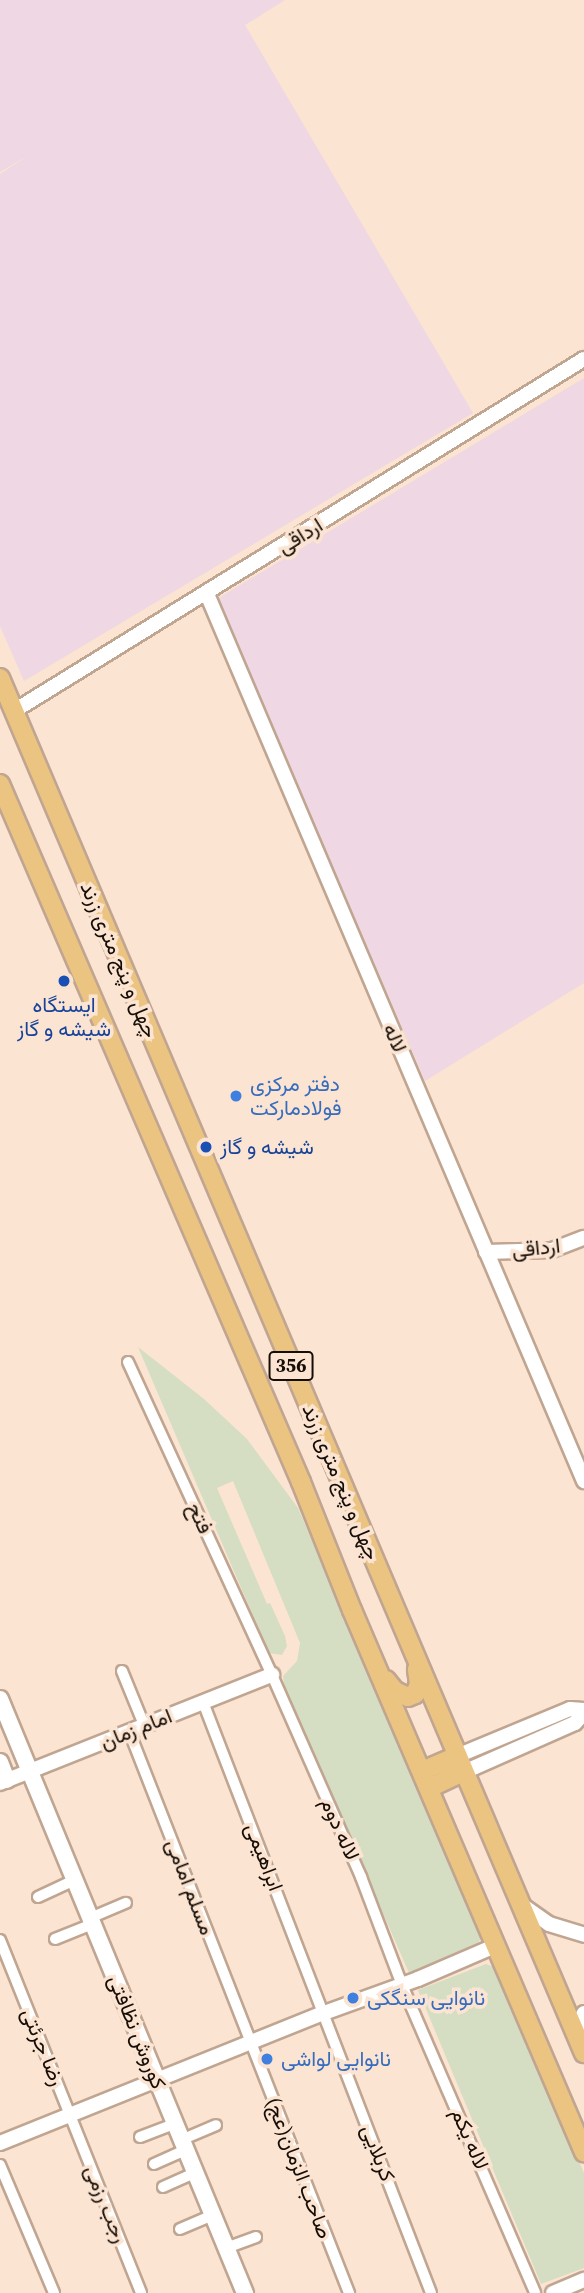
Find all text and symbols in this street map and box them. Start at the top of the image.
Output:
street label: ارداقی [273,512,327,560]
street label: چهل و پنج متری زرند [75,878,163,1042]
marker: ایستگاه شیشه و گاز [56,973,72,989]
place label: ایستگاه شیشه و گاز [17,992,111,1042]
street label: لاله [378,1020,412,1056]
place label: دفتر مرکزی فولادمارکت [250,1071,342,1121]
marker: دفتر مرکزی فولادمارکت [228,1088,244,1104]
place label: شیشه و گاز [220,1134,314,1160]
marker: شیشه و گاز [198,1139,214,1155]
street label: ارداقی [511,1233,561,1263]
road number: 356 [268,1350,314,1382]
street label: چهل و پنج متری زرند [297,1400,385,1564]
street label: فتح [182,1498,218,1538]
street label: امام زمان [96,1703,176,1755]
street label: لاله دوم [315,1794,365,1864]
street label: ابراهیمی [240,1819,288,1895]
street label: مسلم امامی [160,1836,220,1938]
street label: کوروش نظافتی [103,1971,171,2093]
place label: نانوایی سنگکی [367,1985,485,2011]
marker: نانوایی سنگکی [345,1990,361,2006]
street label: رضا جرئتی [16,2004,70,2090]
place label: نانوایی لواشی [281,2046,391,2072]
marker: نانوایی لواشی [259,2051,275,2067]
street label: صاحب الزمان(عج) [260,2094,338,2242]
street label: لاله یکم [446,2104,494,2174]
street label: کربلایی [356,2121,400,2185]
street label: رجب رزمی [79,2161,133,2247]

